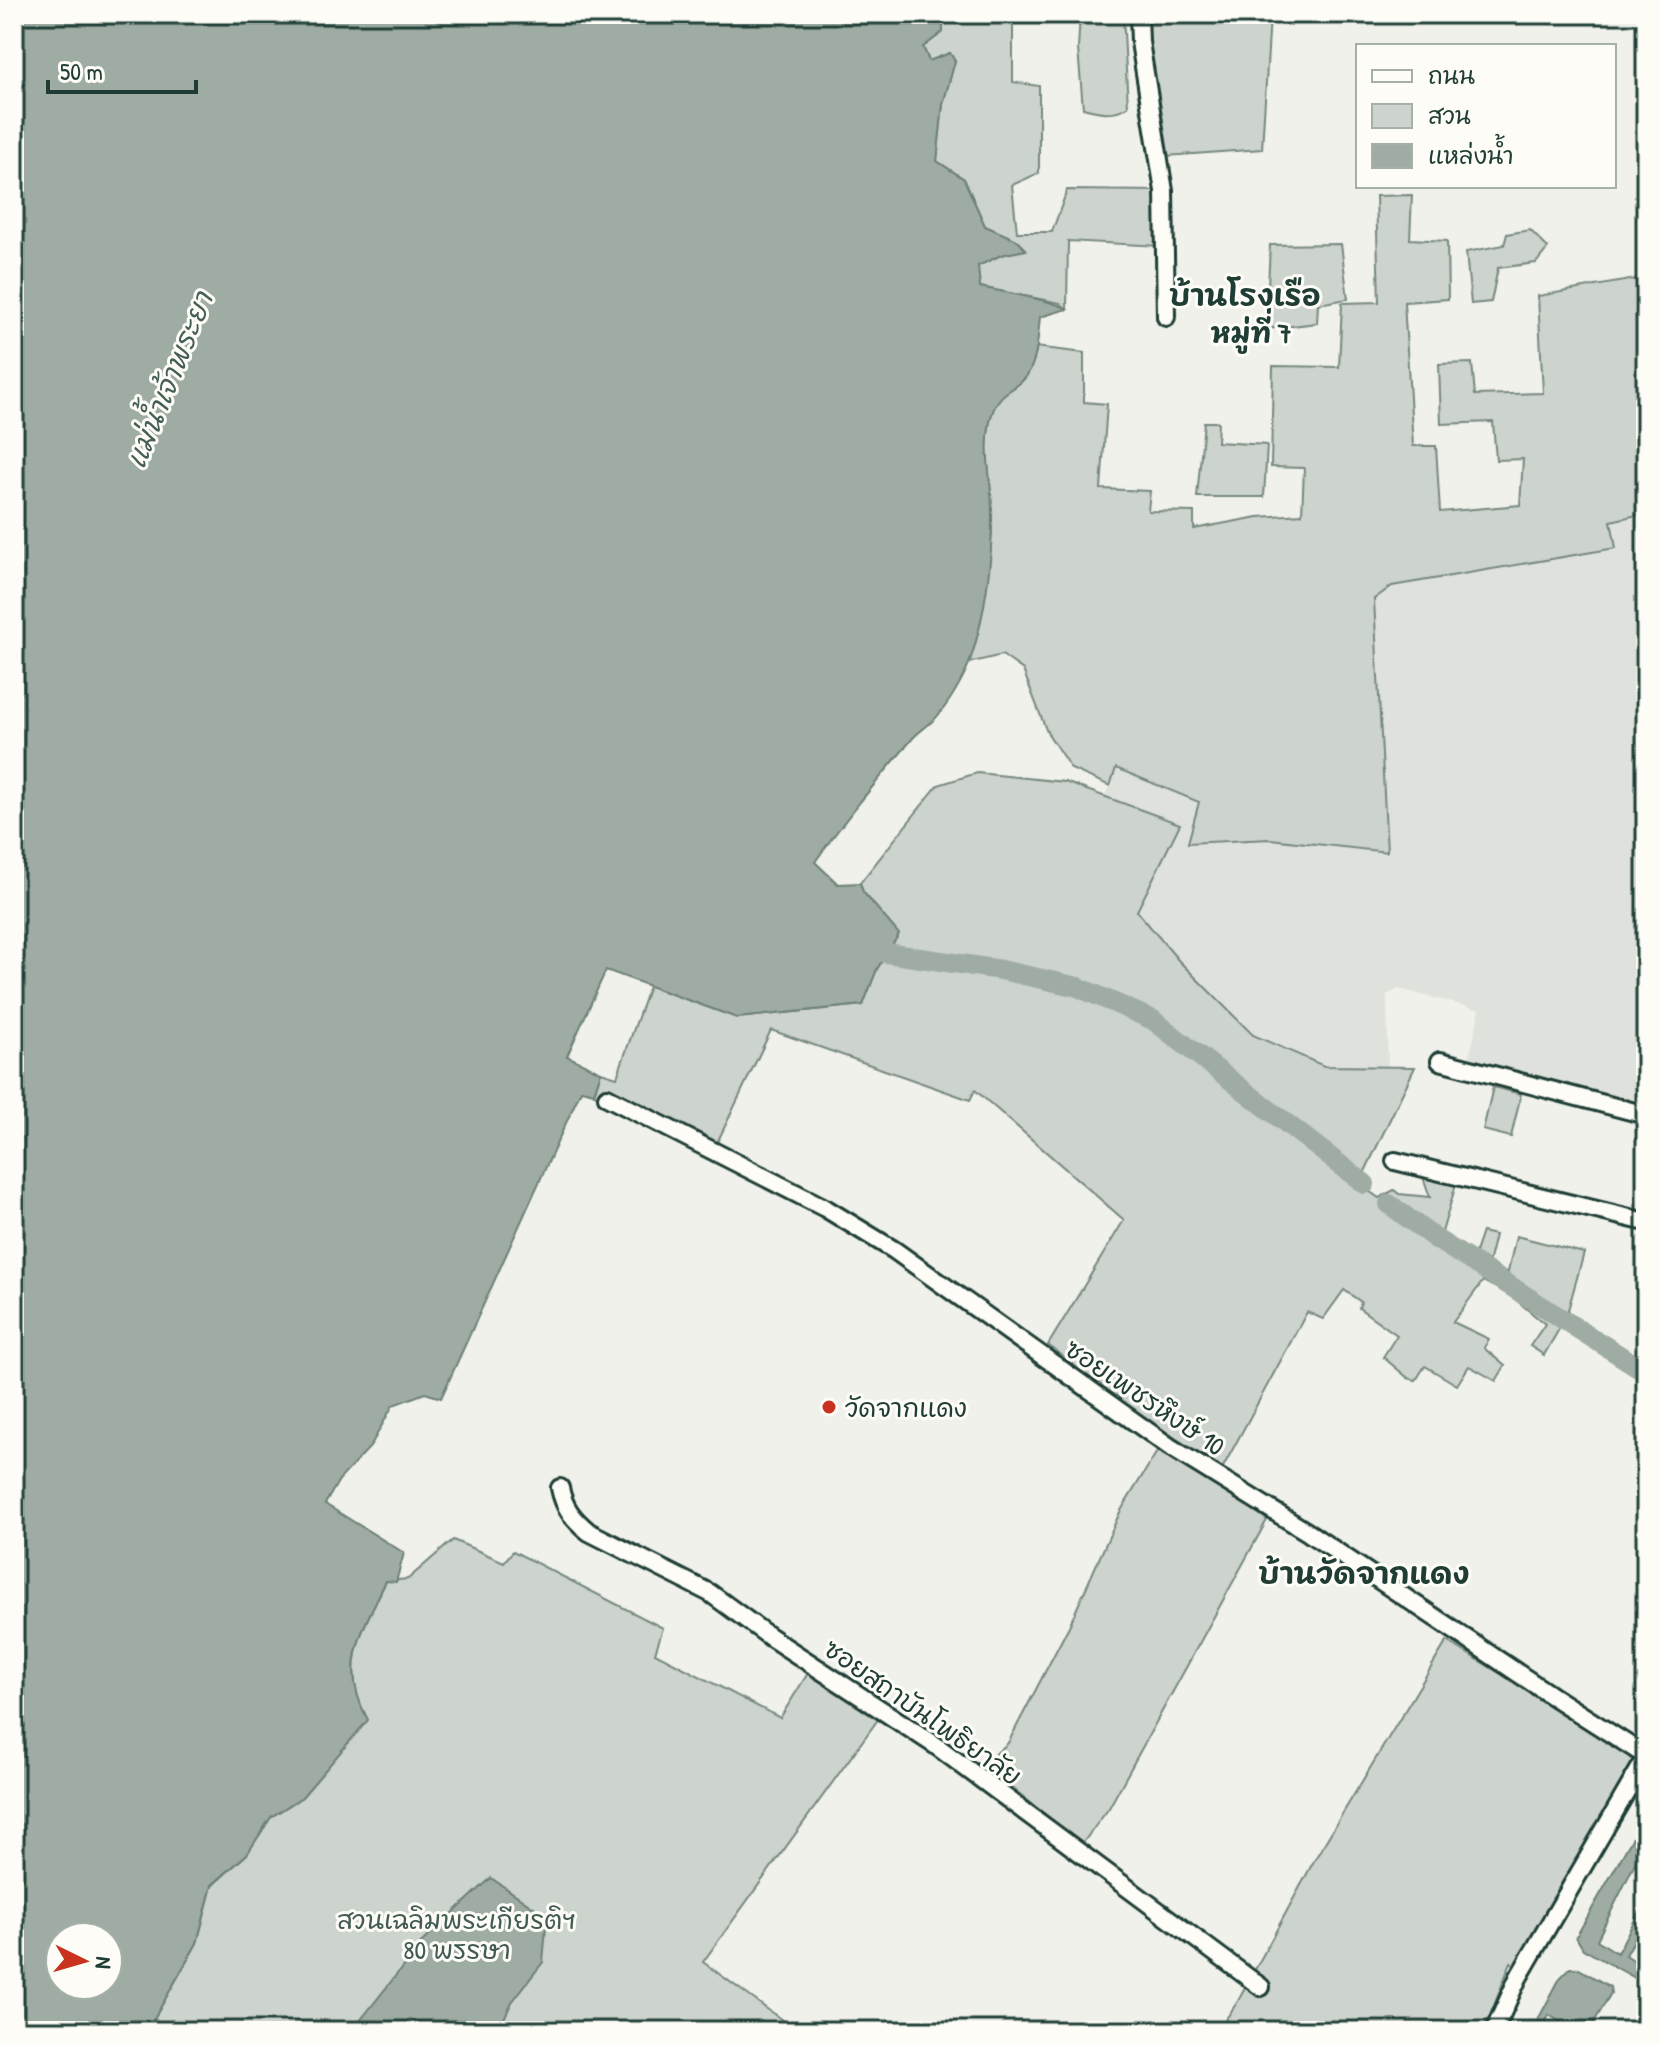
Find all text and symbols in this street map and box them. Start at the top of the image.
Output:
scale bar [48,44,196,94]
legend [1356,44,1616,188]
text: 50 m [60,55,103,87]
text: ถนน [1428,59,1475,91]
text: สวน [1428,99,1471,131]
text: แหล่งน้ำ [1428,133,1514,171]
district label: บ้านโรงเรือ [1169,275,1321,315]
water label: แม่น้ำเจ้าพระยา [111,282,222,474]
district label: หมู่ที่ 7 [1211,307,1292,354]
street label: ซอยเพชรหึงษ์ 10 [1058,1331,1232,1463]
place label: วัดจากแดง [845,1390,967,1425]
marker: วัดจากแดง [820,1398,838,1416]
district label: บ้านวัดจากแดง [1258,1553,1470,1593]
street label: ซอยสถาบันโพธิยาลัย [817,1631,1029,1793]
park label: สวนเฉลิมพระเกียรติฯ 80 พรรษา [337,1902,577,1967]
north arrow [44,1921,124,2001]
text: N [88,1956,119,1970]

